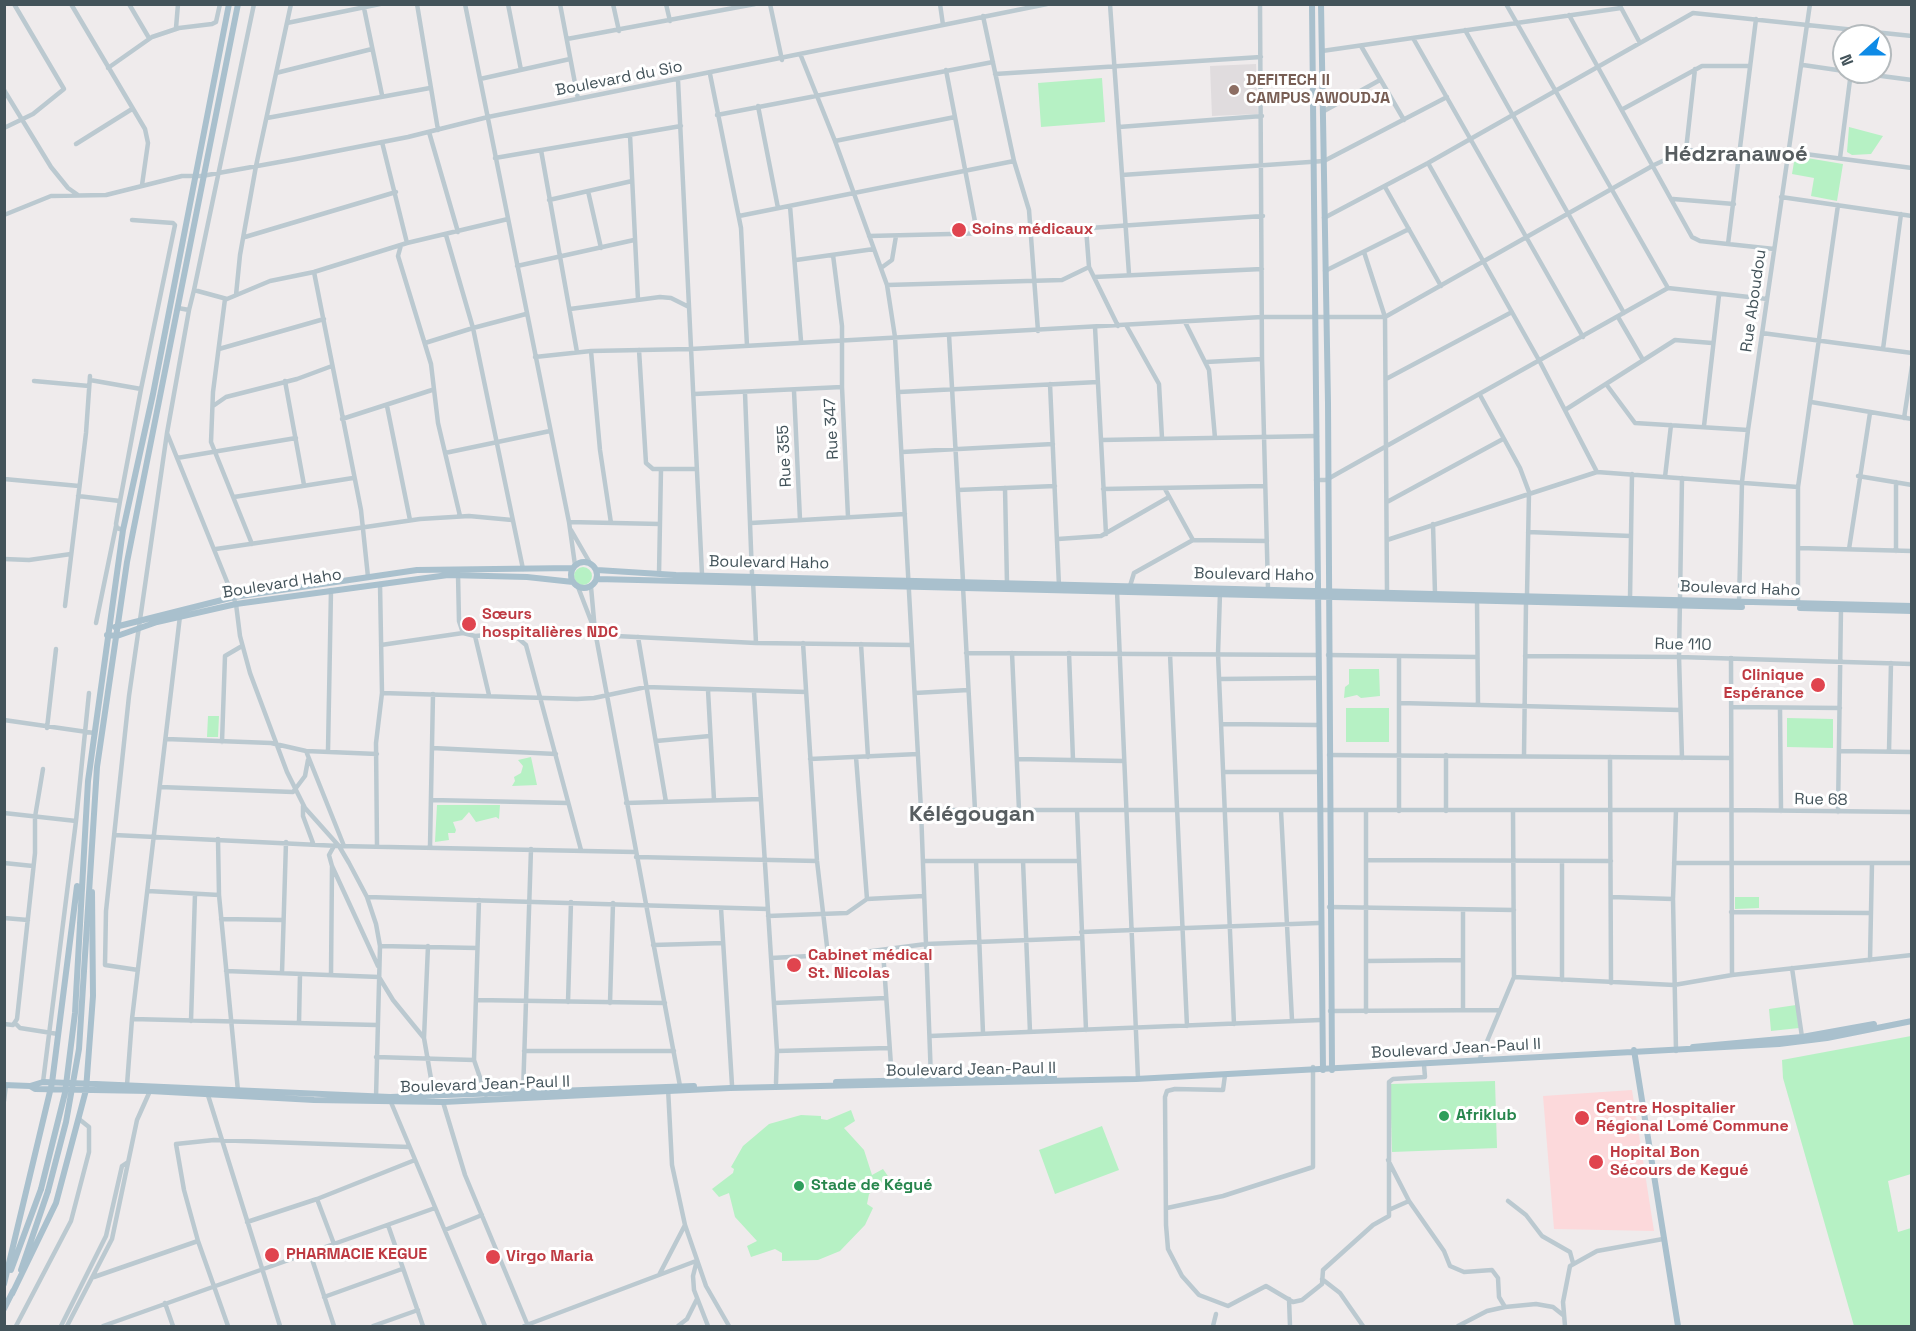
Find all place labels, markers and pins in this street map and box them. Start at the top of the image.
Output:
place label: DEFITECH II CAMPUS AWOUDJA [1246,71,1390,109]
marker: DEFITECH II CAMPUS AWOUDJA [1227,83,1241,97]
place label: Soins médicaux [972,220,1093,240]
marker: Soins médicaux [950,221,968,239]
place label: Sœurs hospitalières NDC [482,605,618,643]
marker: Sœurs hospitalières NDC [460,615,478,633]
place label: Clinique Espérance [1723,666,1804,704]
marker: Clinique Espérance [1809,676,1827,694]
place label: Cabinet médical St. Nicolas [808,946,932,984]
marker: Cabinet médical St. Nicolas [785,956,803,974]
place label: Centre Hospitalier Régional Lomé Commune [1596,1099,1789,1137]
place label: Afriklub [1456,1106,1517,1126]
marker: Afriklub [1437,1109,1451,1123]
marker: Centre Hospitalier Régional Lomé Commune [1573,1109,1591,1127]
place label: Hopital Bon Sécours de Kegué [1610,1143,1748,1181]
marker: Hopital Bon Sécours de Kegué [1587,1153,1605,1171]
place label: Stade de Kégué [811,1176,932,1196]
marker: Stade de Kégué [792,1179,806,1193]
place label: PHARMACIE KEGUE [286,1245,427,1265]
marker: PHARMACIE KEGUE [263,1246,281,1264]
place label: Virgo Maria [506,1247,593,1267]
marker: Virgo Maria [484,1248,502,1266]

